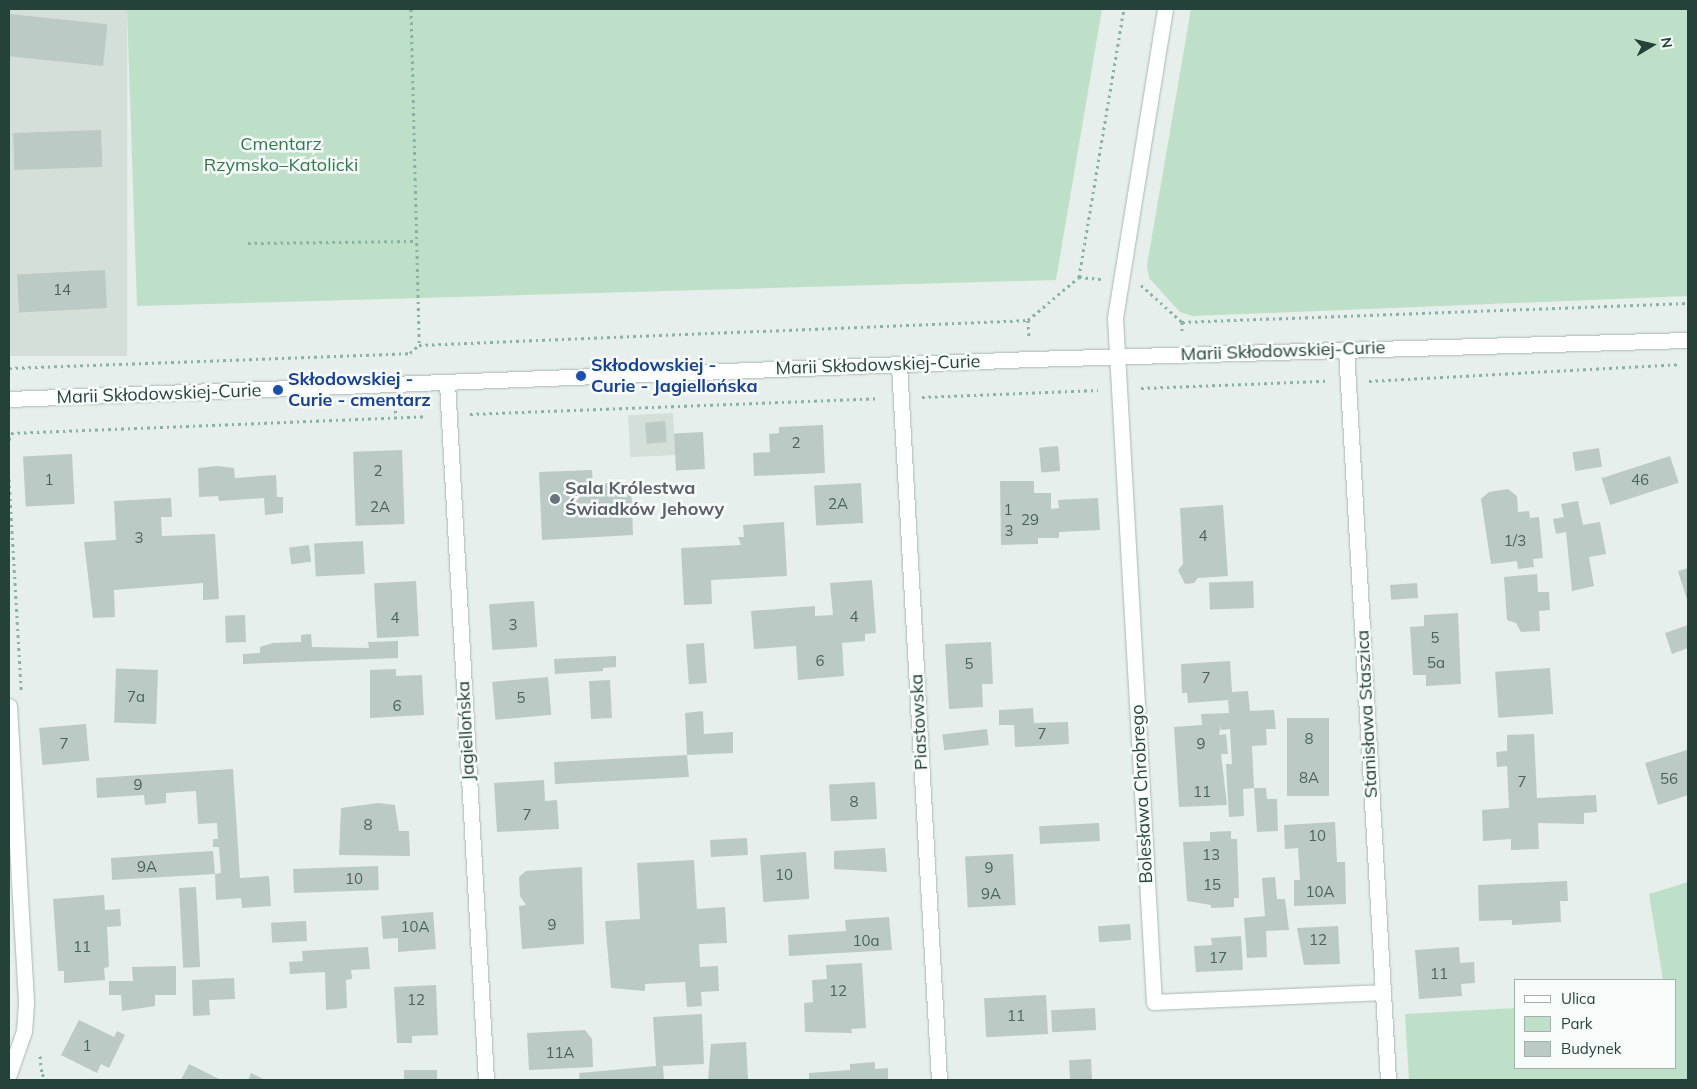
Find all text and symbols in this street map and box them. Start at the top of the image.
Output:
north arrow [1627,20,1677,70]
text: N [1657,36,1677,49]
park label: Cmentarz Rzymsko–Katolicki [204,134,358,176]
house number: 14 [53,281,71,299]
street label: Marii Skłodowskiej-Curie [1180,337,1386,365]
street label: Marii Skłodowskiej-Curie [775,351,981,379]
place label: Skłodowskiej - Curie - Jagiellońska [591,355,758,398]
place label: Skłodowskiej - Curie - cmentarz [288,369,431,412]
marker: Skłodowskiej - Curie - Jagiellońska [575,370,587,382]
street label: Marii Skłodowskiej-Curie [56,380,262,408]
marker: Skłodowskiej - Curie - cmentarz [272,384,284,396]
house number: 2 [792,434,800,452]
house number: 2 [374,462,382,480]
house number: 1 [45,471,53,489]
house number: 46 [1631,471,1649,489]
place label: Sala Królestwa Świadków Jehowy [565,478,724,520]
marker: Sala Królestwa Świadków Jehowy [549,493,561,505]
house number: 2A [828,495,848,513]
house number: 2A [370,498,390,516]
house number: 1 [1004,501,1012,519]
house number: 29 [1021,511,1039,529]
house number: 3 [1005,522,1013,540]
house number: 4 [1199,527,1207,545]
house number: 3 [135,529,143,547]
house number: 1/3 [1504,532,1526,550]
house number: 4 [850,608,858,626]
house number: 4 [391,609,399,627]
house number: 3 [509,616,517,634]
street label: Stanisława Staszica [1352,629,1382,799]
house number: 5 [1431,629,1439,647]
house number: 6 [816,652,824,670]
house number: 5a [1427,654,1445,672]
house number: 5 [965,655,973,673]
house number: 7 [1202,669,1210,687]
street label: Piastowska [906,673,932,771]
street label: Jagiellońska [453,681,479,781]
house number: 7a [127,688,145,706]
house number: 5 [517,689,525,707]
house number: 6 [393,697,401,715]
street label: Bolesława Chrobrego [1127,704,1157,884]
house number: 7 [1038,725,1046,743]
house number: 8 [1305,730,1313,748]
house number: 7 [60,735,68,753]
house number: 9 [1197,735,1205,753]
house number: 8A [1299,769,1319,787]
house number: 56 [1660,770,1678,788]
house number: 7 [1518,773,1526,791]
house number: 9 [134,776,142,794]
house number: 11 [1193,783,1211,801]
house number: 8 [850,793,858,811]
house number: 7 [523,806,531,824]
house number: 8 [364,816,372,834]
house number: 10 [1308,827,1326,845]
house number: 13 [1202,846,1220,864]
house number: 9A [137,858,157,876]
house number: 9 [985,859,993,877]
house number: 10 [775,866,793,884]
house number: 10 [345,870,363,888]
house number: 15 [1203,876,1221,894]
house number: 10A [1305,883,1335,901]
house number: 9A [981,885,1001,903]
house number: 9 [548,916,556,934]
house number: 10A [400,918,430,936]
house number: 12 [1309,931,1327,949]
house number: 10a [853,932,879,950]
house number: 11 [73,938,91,956]
house number: 17 [1209,949,1227,967]
house number: 11 [1430,965,1448,983]
legend [1514,979,1677,1069]
house number: 12 [829,982,847,1000]
text: Ulica [1561,989,1595,1008]
house number: 12 [407,991,425,1009]
house number: 11 [1007,1007,1025,1025]
text: Park [1561,1014,1593,1033]
house number: 1 [83,1037,91,1055]
text: Budynek [1561,1039,1622,1058]
house number: 11A [545,1044,575,1062]

